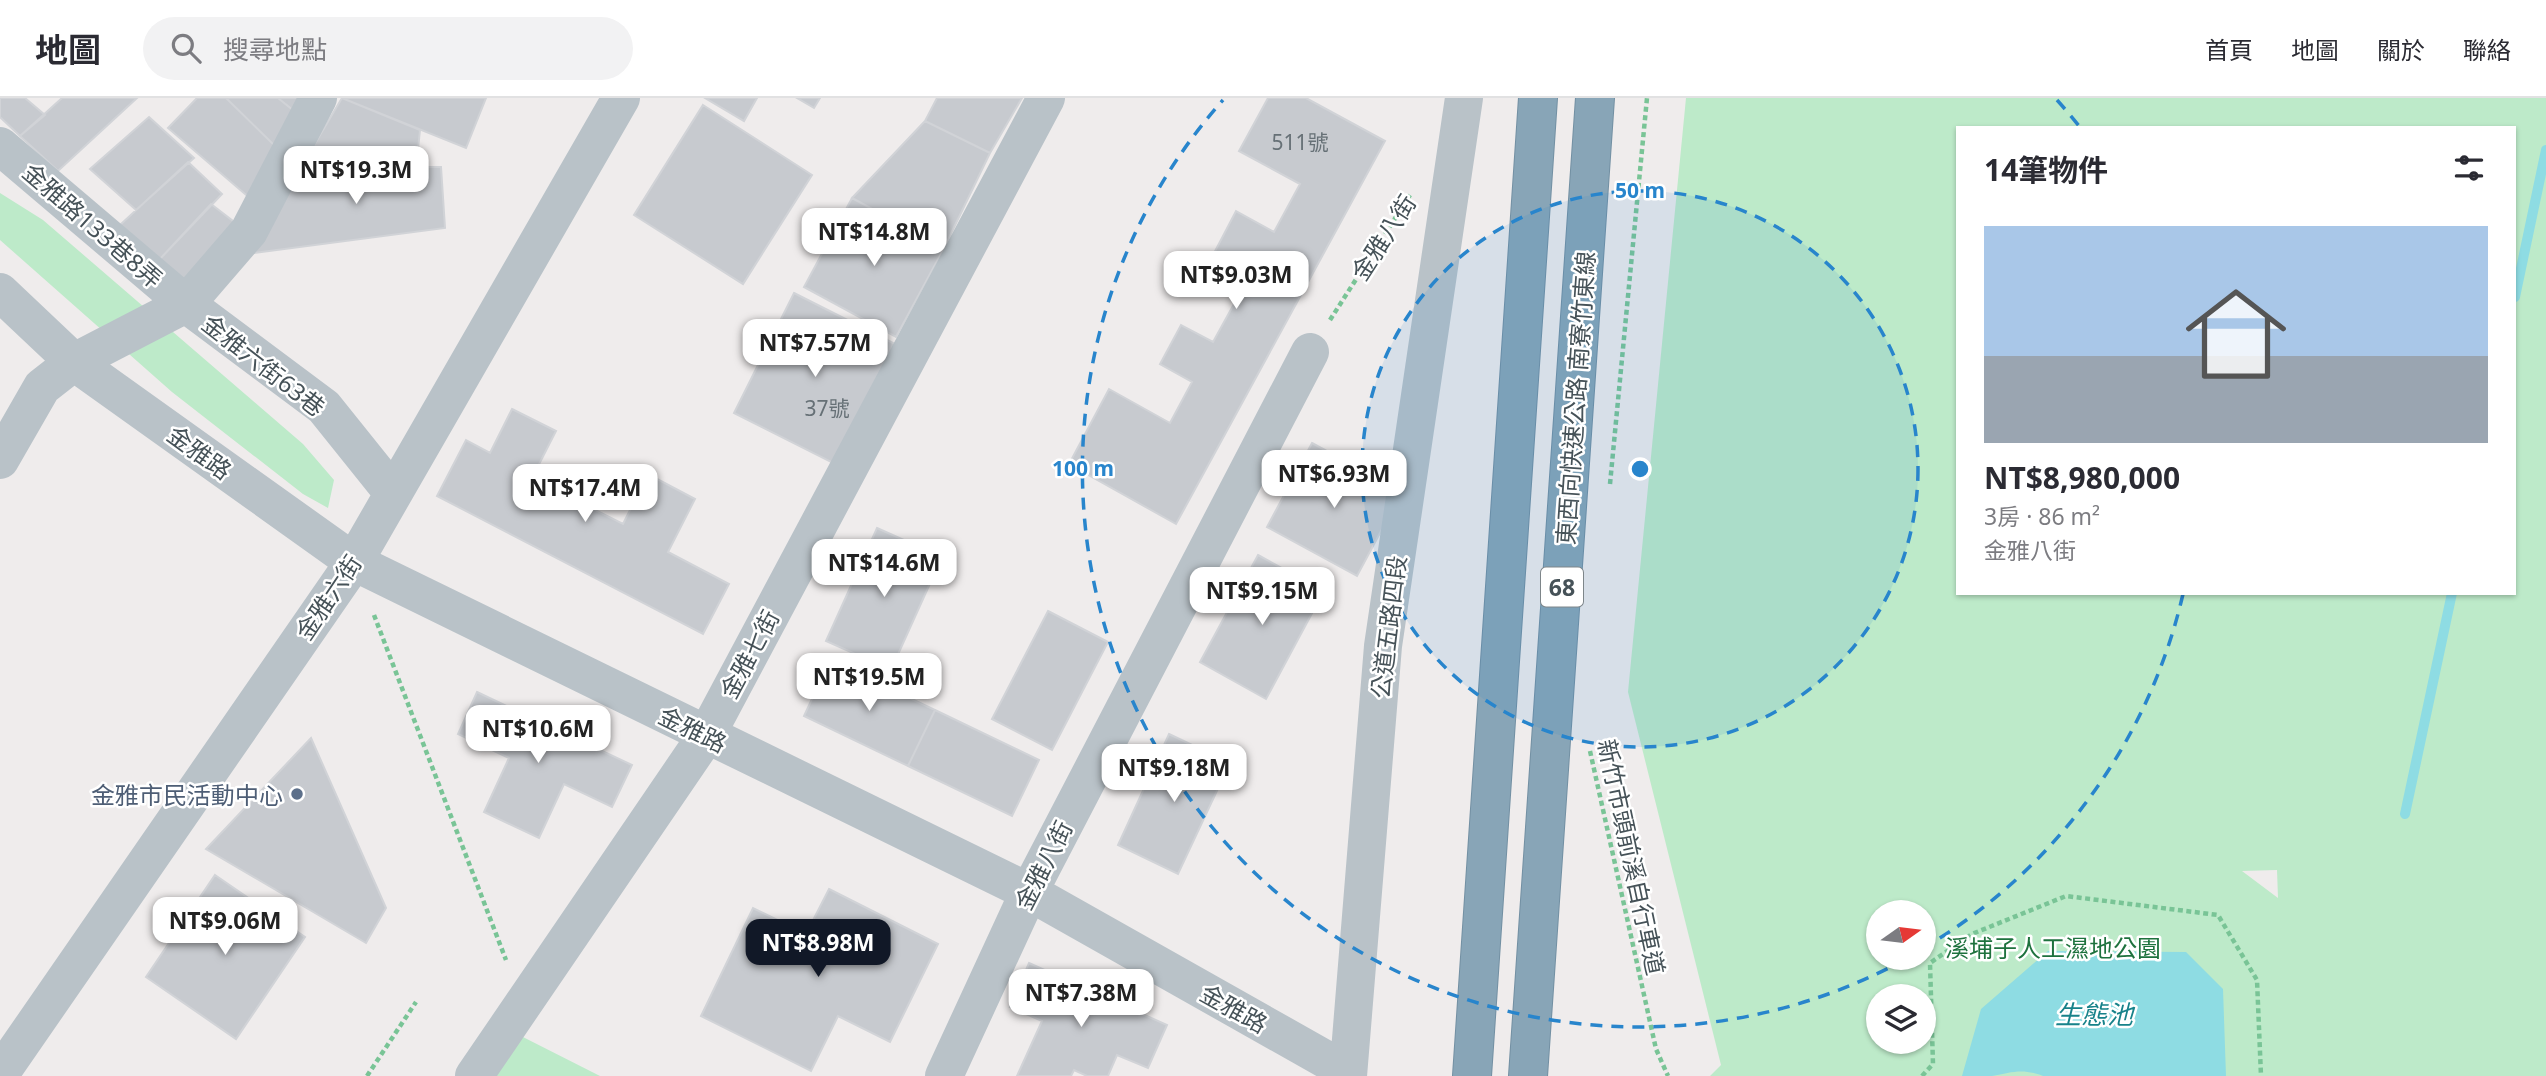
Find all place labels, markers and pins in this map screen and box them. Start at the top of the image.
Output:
pin: NT$19.3M [284,146,428,206]
pin: NT$14.8M [802,208,946,268]
pin: NT$9.03M [1164,252,1308,311]
pin: NT$7.57M [743,320,887,379]
pin: NT$6.93M [1262,450,1406,510]
centre of rings [1628,457,1652,481]
pin: NT$17.4M [513,464,657,524]
pin: NT$14.6M [812,540,956,599]
pin: NT$9.15M [1190,568,1334,627]
pin: NT$19.5M [797,654,941,713]
pin: NT$10.6M [466,706,610,765]
pin: NT$9.18M [1102,744,1246,804]
place label: 金雅市民活動中心 [91,778,283,811]
marker: 金雅市民活動中心 [289,786,305,802]
pin: NT$9.06M [153,898,297,957]
pin: NT$8.98M [746,920,890,979]
pin: NT$7.38M [1009,970,1153,1029]

